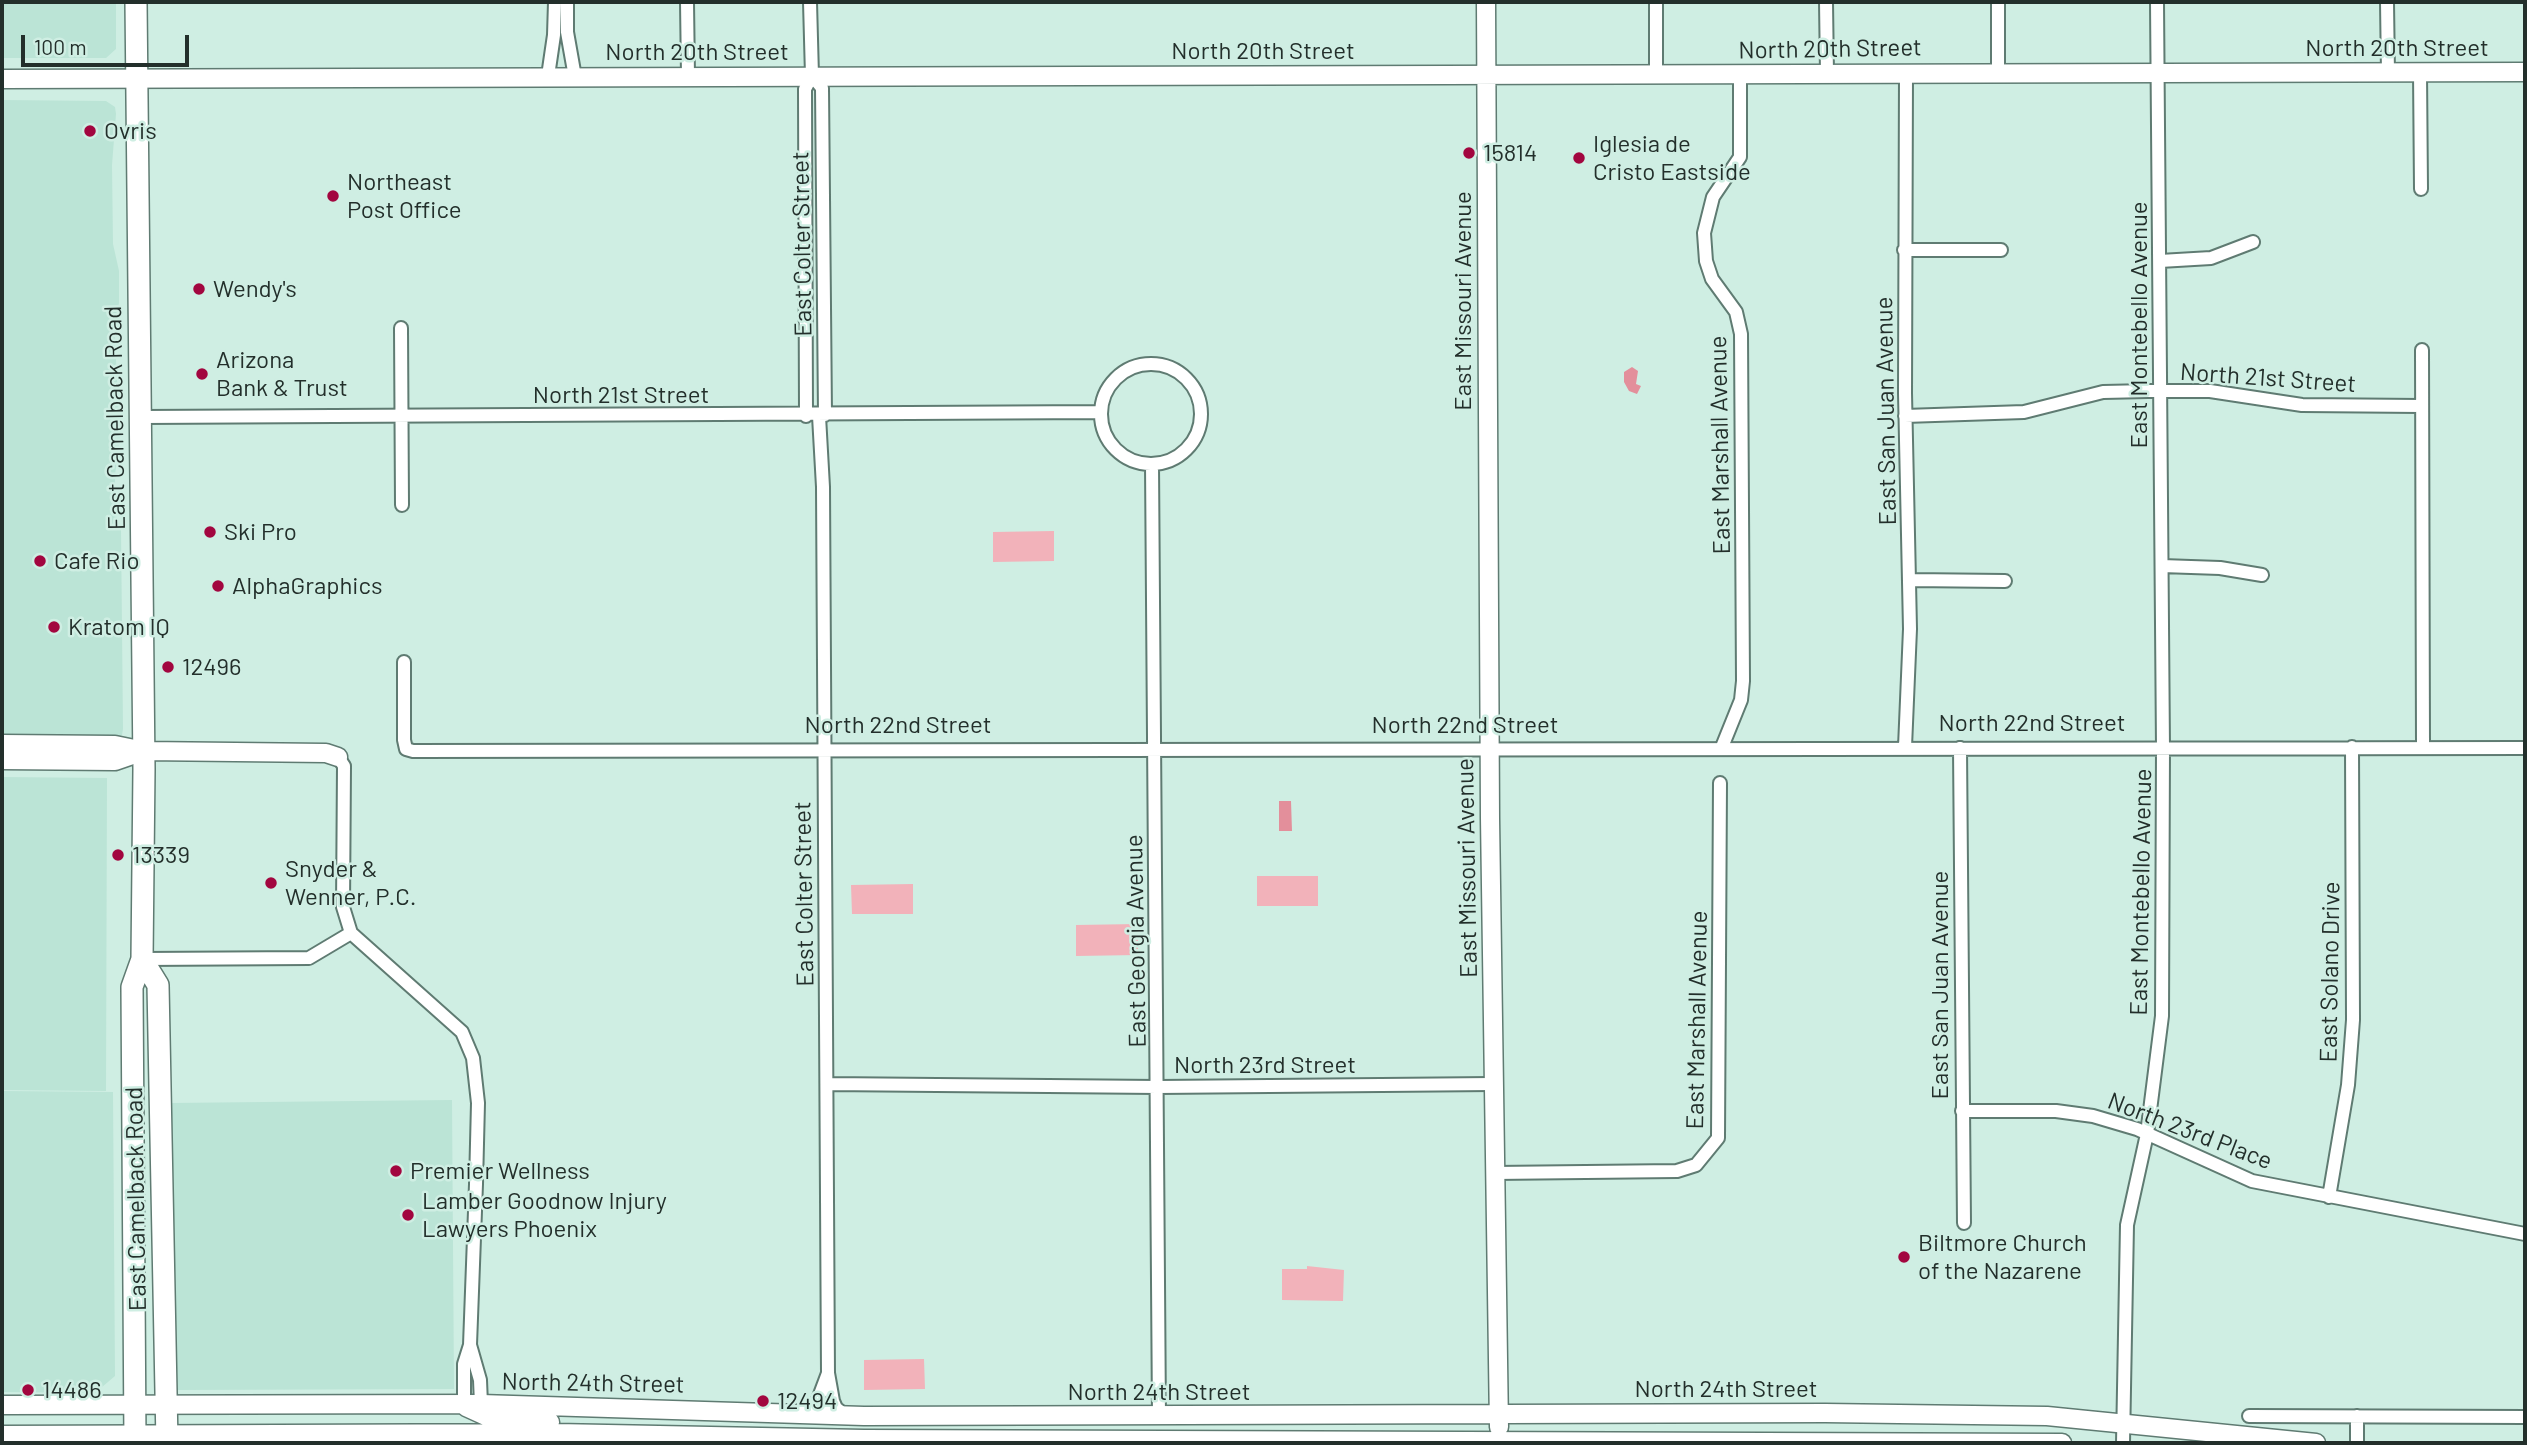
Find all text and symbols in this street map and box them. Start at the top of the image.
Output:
scale bar [24,21,192,65]
street label: North 20th Street [1738,33,1922,65]
text: 100 m [34,34,87,59]
street label: North 20th Street [2305,34,2489,62]
street label: North 20th Street [1171,37,1355,65]
street label: North 20th Street [605,38,789,66]
place label: Ovris [104,117,157,145]
marker: Ovris [82,123,98,139]
place label: Iglesia de Cristo Eastside [1593,130,1751,186]
place label: 15814 [1483,139,1537,167]
marker: 15814 [1461,145,1477,161]
marker: Iglesia de Cristo Eastside [1571,150,1587,166]
street label: East Colter Street [786,151,818,337]
place label: Northeast Post Office [347,168,462,224]
marker: Northeast Post Office [325,188,341,204]
street label: East Missouri Avenue [1449,191,1477,411]
street label: East Montebello Avenue [2125,201,2153,449]
place label: Wendy's [213,275,297,303]
marker: Wendy's [191,281,207,297]
street label: East San Juan Avenue [1870,296,1902,526]
street label: East Camelback Road [99,306,131,530]
street label: East Marshall Avenue [1704,335,1736,555]
place label: Arizona Bank & Trust [216,346,348,402]
street label: North 21st Street [2179,357,2357,399]
marker: Arizona Bank & Trust [194,366,210,382]
street label: North 21st Street [533,381,709,409]
place label: Ski Pro [224,518,297,546]
marker: Ski Pro [202,524,218,540]
place label: Cafe Rio [54,547,139,575]
marker: Cafe Rio [32,553,48,569]
place label: AlphaGraphics [232,572,382,600]
marker: AlphaGraphics [210,578,226,594]
place label: Kratom IQ [68,613,170,641]
marker: Kratom IQ [46,619,62,635]
place label: 12496 [182,653,241,681]
marker: 12496 [160,659,176,675]
street label: North 22nd Street [1939,709,2125,737]
street label: North 22nd Street [805,711,991,739]
street label: North 22nd Street [1372,711,1558,739]
street label: East Missouri Avenue [1451,758,1483,978]
street label: East Montebello Avenue [2124,768,2158,1016]
street label: East Colter Street [788,801,820,987]
street label: East Georgia Avenue [1120,834,1152,1048]
place label: 13339 [132,841,190,869]
marker: 13339 [110,847,126,863]
place label: Snyder & Wenner, P.C. [285,855,416,911]
street label: East San Juan Avenue [1926,871,1954,1099]
marker: Snyder & Wenner, P.C. [263,875,279,891]
street label: East Solano Drive [2314,881,2346,1063]
street label: East Marshall Avenue [1681,910,1713,1130]
street label: North 23rd Street [1174,1051,1356,1079]
street label: North 23rd Place [2104,1086,2276,1176]
street label: East Camelback Road [120,1087,152,1311]
place label: Premier Wellness [410,1157,590,1185]
marker: Premier Wellness [388,1163,404,1179]
place label: Lamber Goodnow Injury Lawyers Phoenix [422,1187,667,1243]
marker: Lamber Goodnow Injury Lawyers Phoenix [400,1207,416,1223]
place label: Biltmore Church of the Nazarene [1918,1229,2087,1285]
marker: Biltmore Church of the Nazarene [1896,1249,1912,1265]
street label: North 24th Street [501,1367,685,1399]
street label: North 24th Street [1635,1375,1817,1403]
place label: 14486 [42,1376,102,1404]
street label: North 24th Street [1068,1378,1250,1406]
marker: 14486 [20,1382,36,1398]
place label: 12494 [777,1387,837,1415]
marker: 12494 [755,1393,771,1409]

